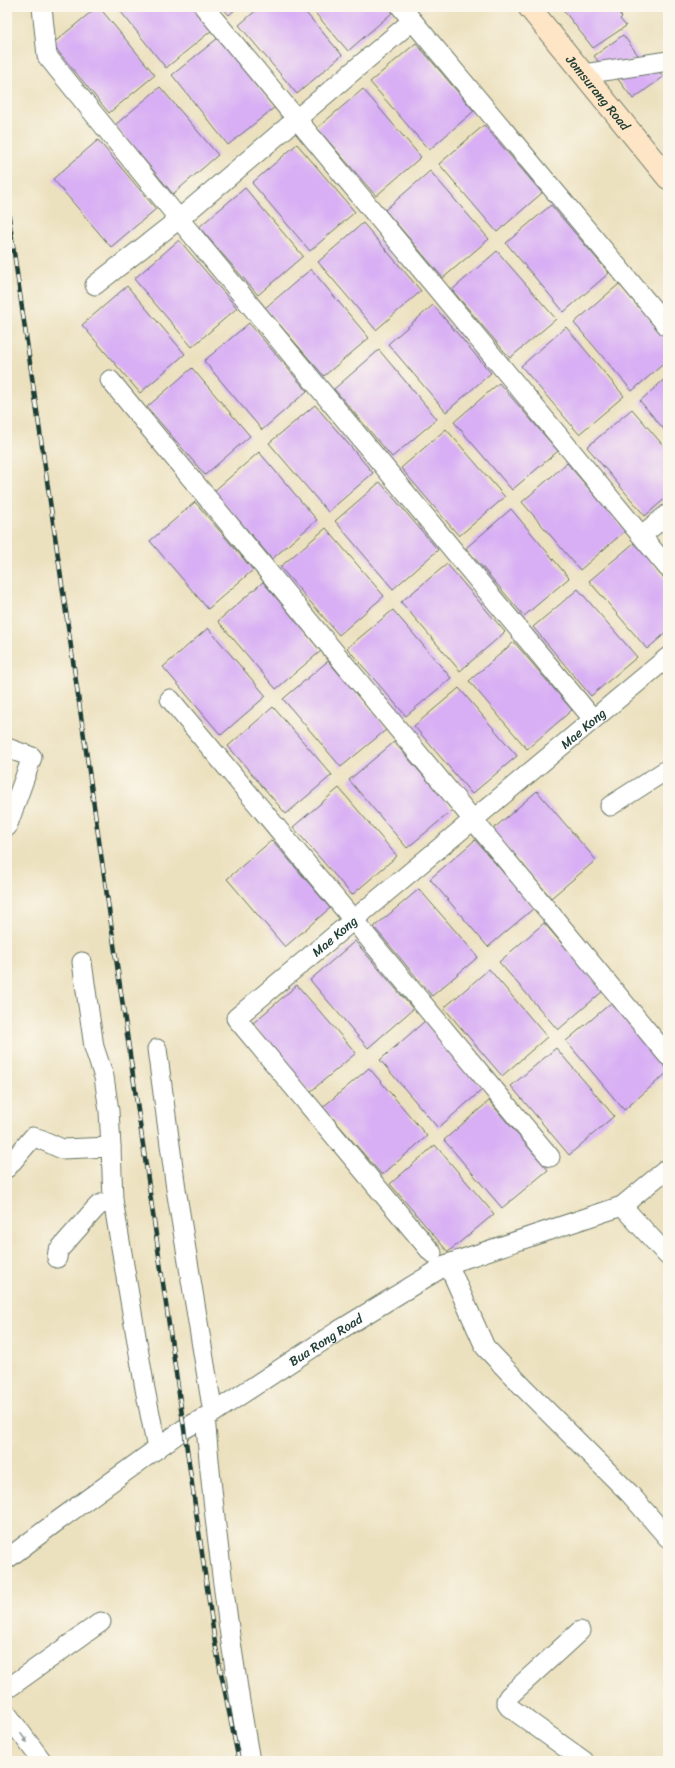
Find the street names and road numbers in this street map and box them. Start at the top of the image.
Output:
street label: Jomsurang Road [560,48,637,136]
street label: Mae Kong [555,702,611,754]
street label: Mae Kong [306,909,363,962]
street label: Bua Rong Road [284,1307,368,1372]

